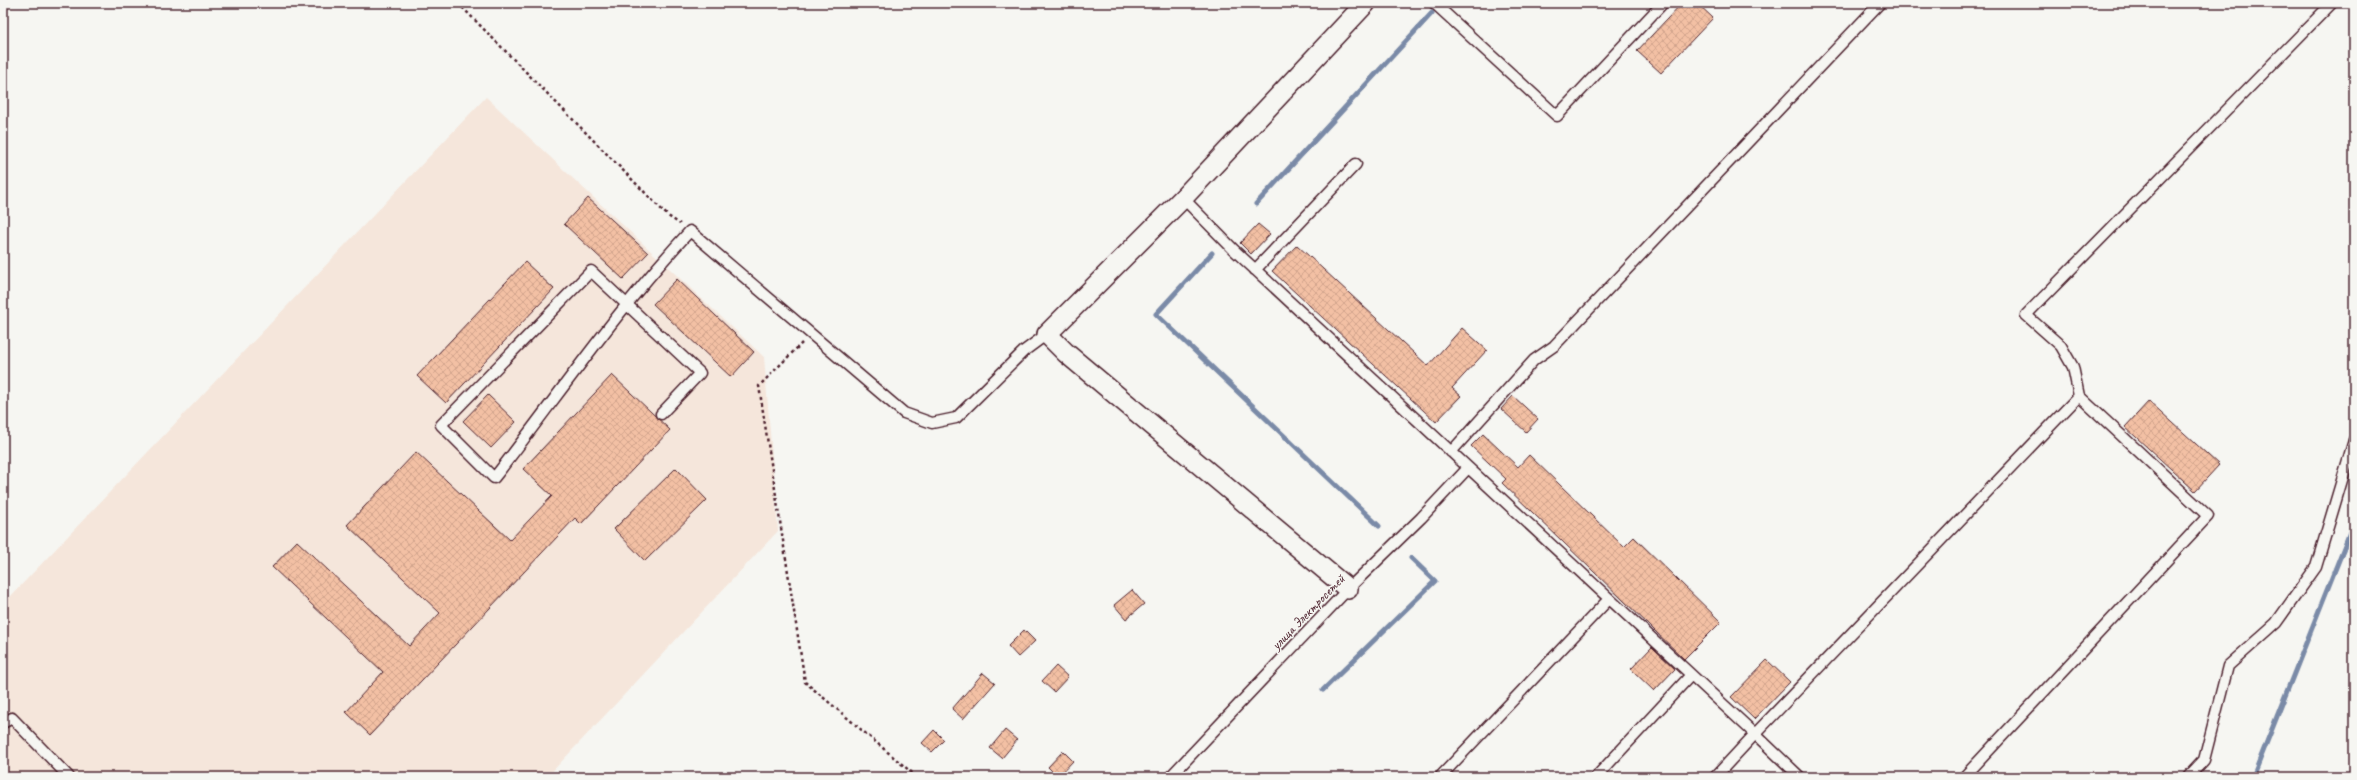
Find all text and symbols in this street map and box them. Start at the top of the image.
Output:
street label: улица Электросетей [1267,570,1349,654]

